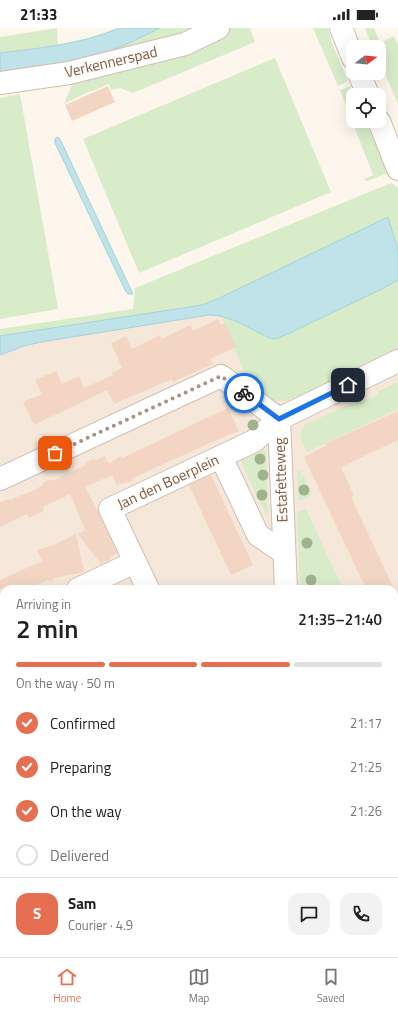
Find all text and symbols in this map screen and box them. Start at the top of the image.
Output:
text: 21:33 [20,3,57,26]
street label: Verkennerspad [62,40,160,83]
north arrow [346,40,386,80]
map controls [346,40,386,128]
button: locate [346,88,386,128]
pin [331,368,365,402]
courier [224,373,264,413]
icon: home [337,374,359,396]
icon: bike [233,382,255,404]
pin [38,436,72,470]
street label: Estafetteweg [268,437,293,523]
icon: bag [44,442,66,464]
street label: Jan den Boerplein [113,448,223,515]
text: Arriving in [16,594,71,614]
text: 21:35–21:40 [298,608,382,631]
text: 2 min [16,609,79,648]
text: On the way · 50 m [16,673,115,693]
icon: check [16,712,38,734]
text: Confirmed [50,712,115,735]
text: 21:17 [350,713,382,733]
icon: check [16,756,38,778]
text: Preparing [50,756,111,779]
text: 21:25 [350,757,382,777]
icon: check [16,800,38,822]
text: On the way [50,800,122,823]
text: 21:26 [350,801,382,821]
text: Delivered [50,844,109,867]
text: Sam [68,892,96,915]
button: chat [288,893,330,935]
button: phone [340,893,382,935]
text: S [33,902,41,925]
text: Courier · 4.9 [68,915,133,935]
tab: Home [53,966,81,1006]
tab: Map [188,966,210,1006]
tab: Saved [317,966,345,1006]

